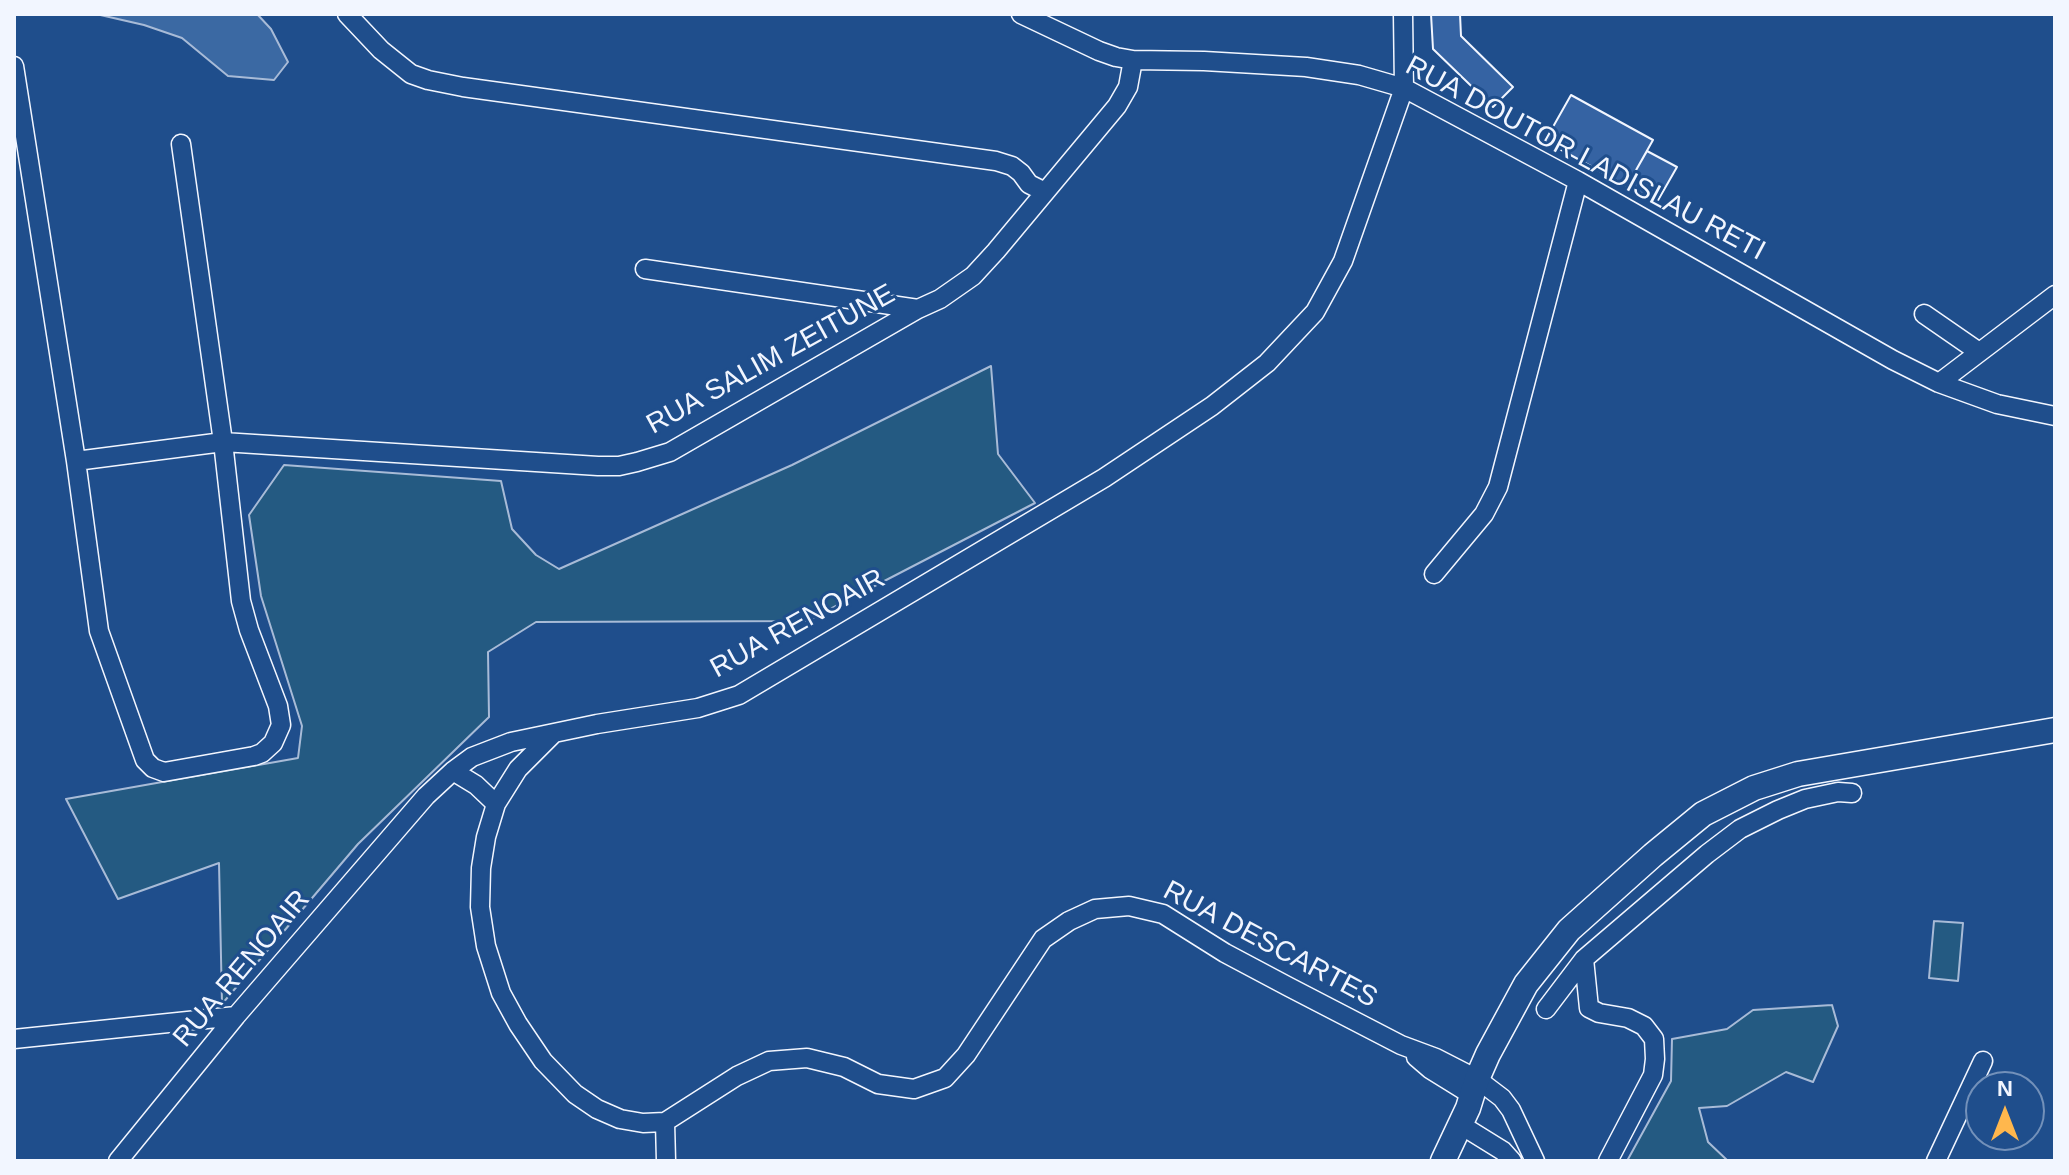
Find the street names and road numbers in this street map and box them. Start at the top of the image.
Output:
street label: RUA DOUTOR LADISLAU RETI [1399,50,1771,268]
street label: RUA SALIM ZEITUNE [641,278,901,442]
street label: RUA RENOAIR [705,562,891,686]
street label: RUA DESCARTES [1157,874,1383,1016]
street label: RUA RENOAIR [167,884,317,1054]

